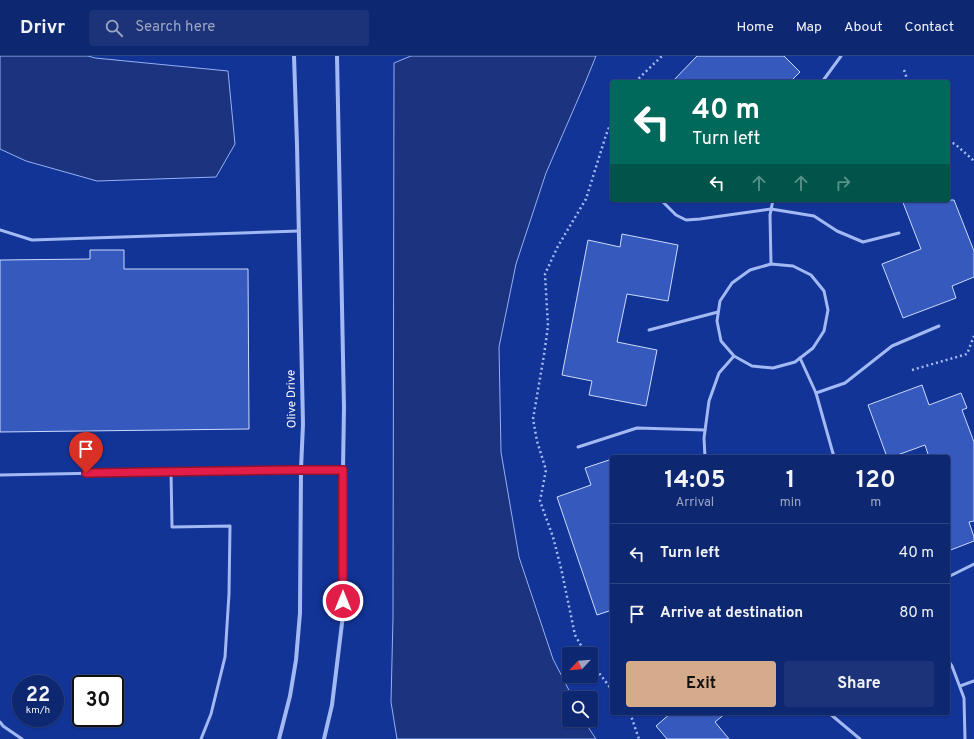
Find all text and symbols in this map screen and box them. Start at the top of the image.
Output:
search box [89,10,369,46]
text: Drivr [20,16,65,40]
icon: search [103,17,125,39]
text: Search here [135,18,215,37]
text: Home [737,19,774,36]
text: Map [796,19,822,36]
text: About [844,19,883,36]
text: Contact [905,19,954,36]
text: 40 m [692,93,760,129]
icon: left [626,96,678,148]
text: Turn left [692,128,760,151]
icon: left [706,172,728,194]
icon: ahead [748,172,770,194]
icon: ahead [790,172,812,194]
icon: right [832,172,854,194]
street label: Olive Drive [283,369,301,429]
pin [69,432,103,473]
icon: arrive [75,438,97,460]
text: 14:05 [664,466,726,496]
text: 1 [786,466,795,496]
text: 120 [856,466,896,496]
text: Arrival [676,495,714,511]
text: min [780,495,801,511]
text: m [870,495,881,511]
icon: left [626,543,648,565]
text: Turn left [660,544,720,563]
text: 40 m [899,544,934,563]
position arrow [322,580,364,622]
icon: arrive [626,603,648,625]
text: Arrive at destination [660,604,803,623]
text: 80 m [899,604,934,623]
north arrow [562,647,598,683]
map controls [562,647,598,727]
button: Exit [626,661,776,707]
button: Share [784,661,934,707]
speed limit sign: 30 [72,675,124,727]
text: 22 [26,683,50,709]
button: search [562,691,598,727]
text: km/h [26,704,50,717]

